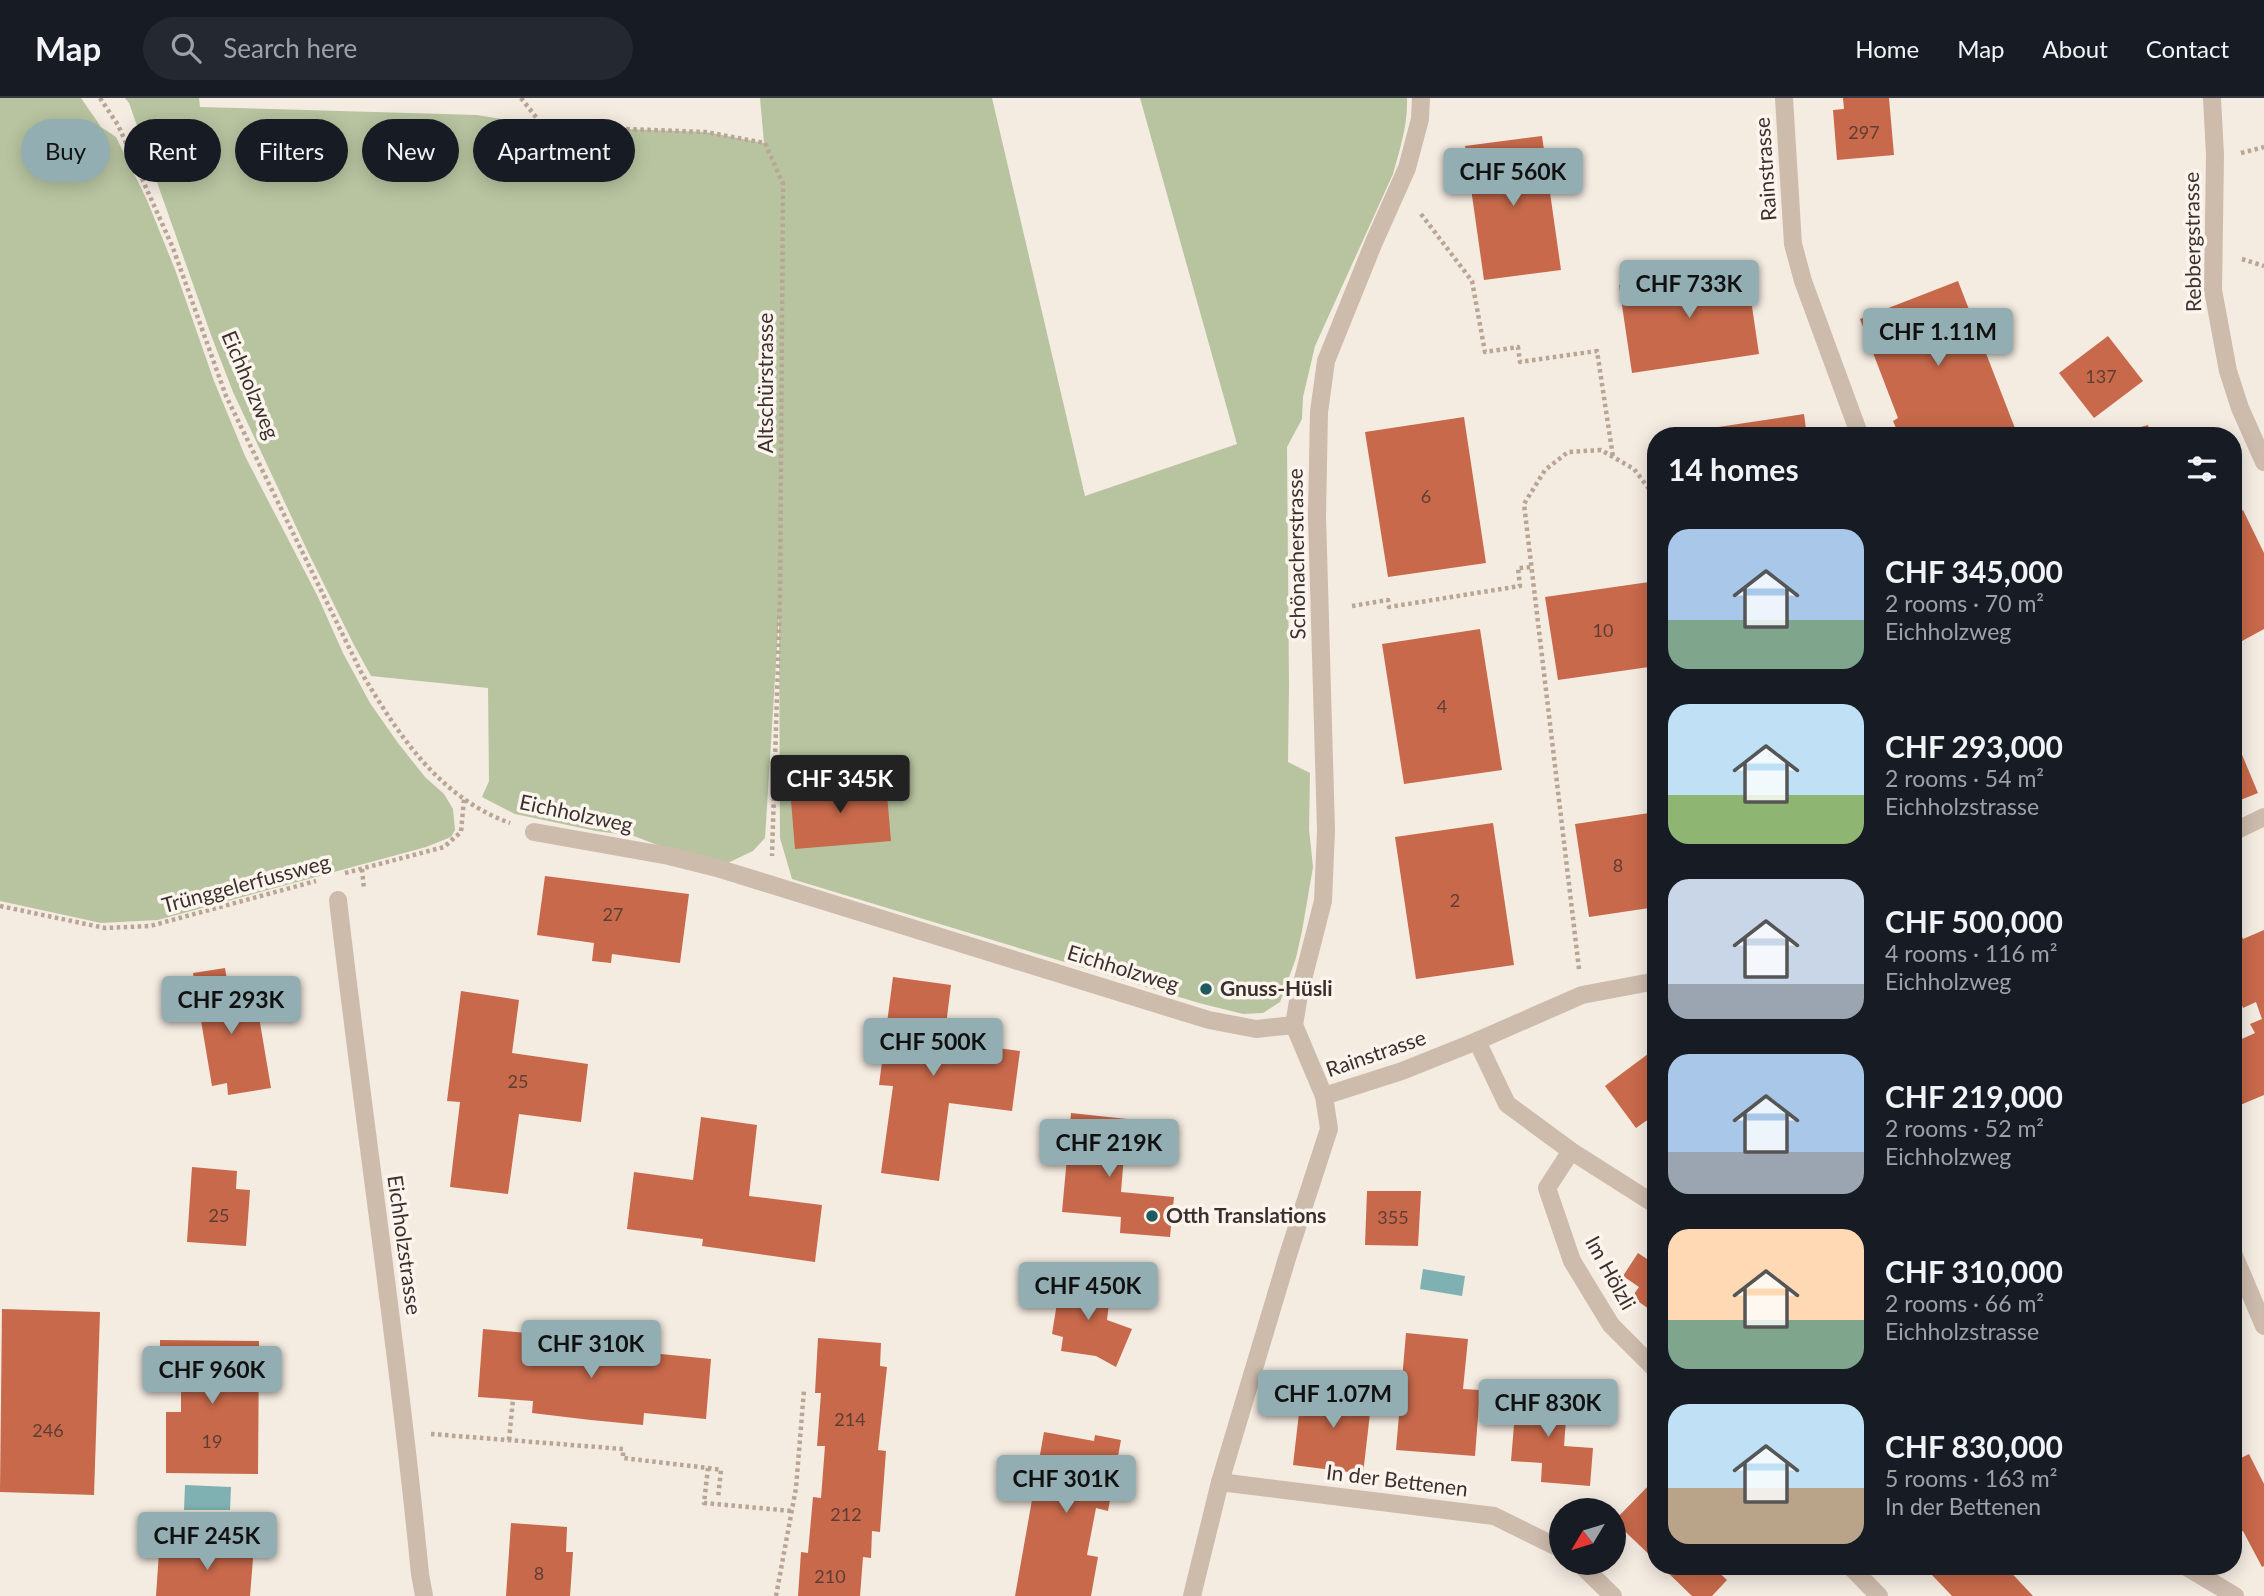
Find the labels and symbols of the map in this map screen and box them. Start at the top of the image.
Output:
street label: Rainstrasse [1748,116,1781,222]
house number: 297 [1848,121,1880,143]
pin: CHF 560K [1441,148,1585,208]
street label: Rebbergstrasse [2178,172,2205,312]
pin: CHF 733K [1617,260,1761,320]
pin: CHF 1.11M [1858,308,2018,368]
street label: Altschürstrasse [752,313,777,453]
street label: Eichholzweg [217,326,285,442]
house number: 137 [2085,365,2117,387]
street label: Schönacherstrasse [1282,468,1309,640]
house number: 6 [1421,485,1431,507]
house number: 10 [1593,619,1613,641]
house number: 4 [1437,695,1447,717]
pin: CHF 345K [768,756,912,815]
street label: Eichholzweg [517,788,635,837]
street label: Trünggelerfussweg [159,848,333,917]
house number: 8 [1613,854,1623,876]
house number: 2 [1450,889,1460,911]
house number: 27 [603,903,623,925]
street label: Eichholzweg [1065,939,1182,996]
place label: Gnuss-Hüsli [1220,975,1333,1000]
pin: CHF 293K [159,976,303,1036]
marker: Gnuss-Hüsli [1198,981,1214,997]
pin: CHF 500K [861,1018,1005,1078]
street label: Rainstrasse [1322,1024,1429,1081]
house number: 25 [508,1070,528,1092]
pin: CHF 219K [1037,1119,1181,1179]
street label: Eichholzstrasse [383,1173,428,1316]
place label: Otth Translations [1166,1202,1326,1227]
house number: 25 [209,1204,229,1226]
house number: 355 [1377,1206,1409,1228]
marker: Otth Translations [1144,1208,1160,1224]
street label: Im Hölzli [1581,1231,1642,1314]
pin: CHF 450K [1016,1262,1160,1322]
pin: CHF 310K [519,1320,663,1380]
pin: CHF 960K [140,1346,284,1406]
pin: CHF 1.07M [1253,1370,1413,1430]
pin: CHF 830K [1476,1380,1620,1439]
house number: 214 [834,1408,866,1430]
house number: 246 [32,1419,64,1441]
house number: 19 [202,1430,222,1452]
pin: CHF 301K [994,1456,1138,1515]
street label: In der Bettenen [1325,1458,1469,1501]
north arrow [1549,1498,1626,1575]
house number: 212 [830,1503,862,1525]
pin: CHF 245K [135,1512,279,1572]
house number: 8 [534,1562,544,1584]
house number: 210 [814,1565,846,1587]

